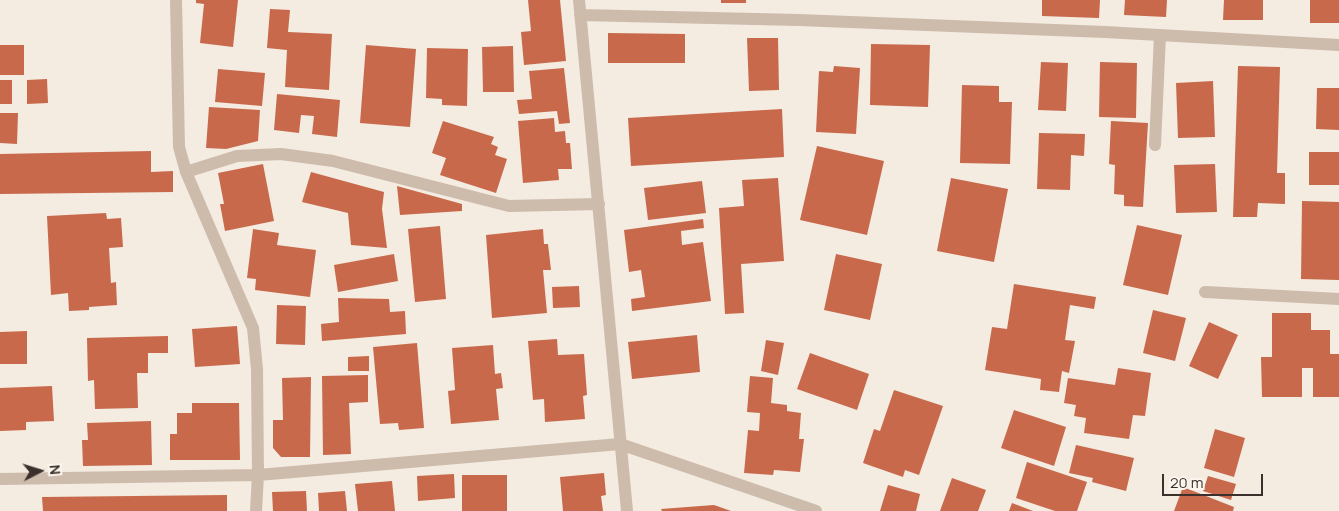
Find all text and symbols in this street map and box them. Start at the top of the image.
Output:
north arrow [15,446,65,496]
text: N [46,464,65,475]
scale bar [1164,464,1265,496]
text: 20 m [1170,472,1203,493]

